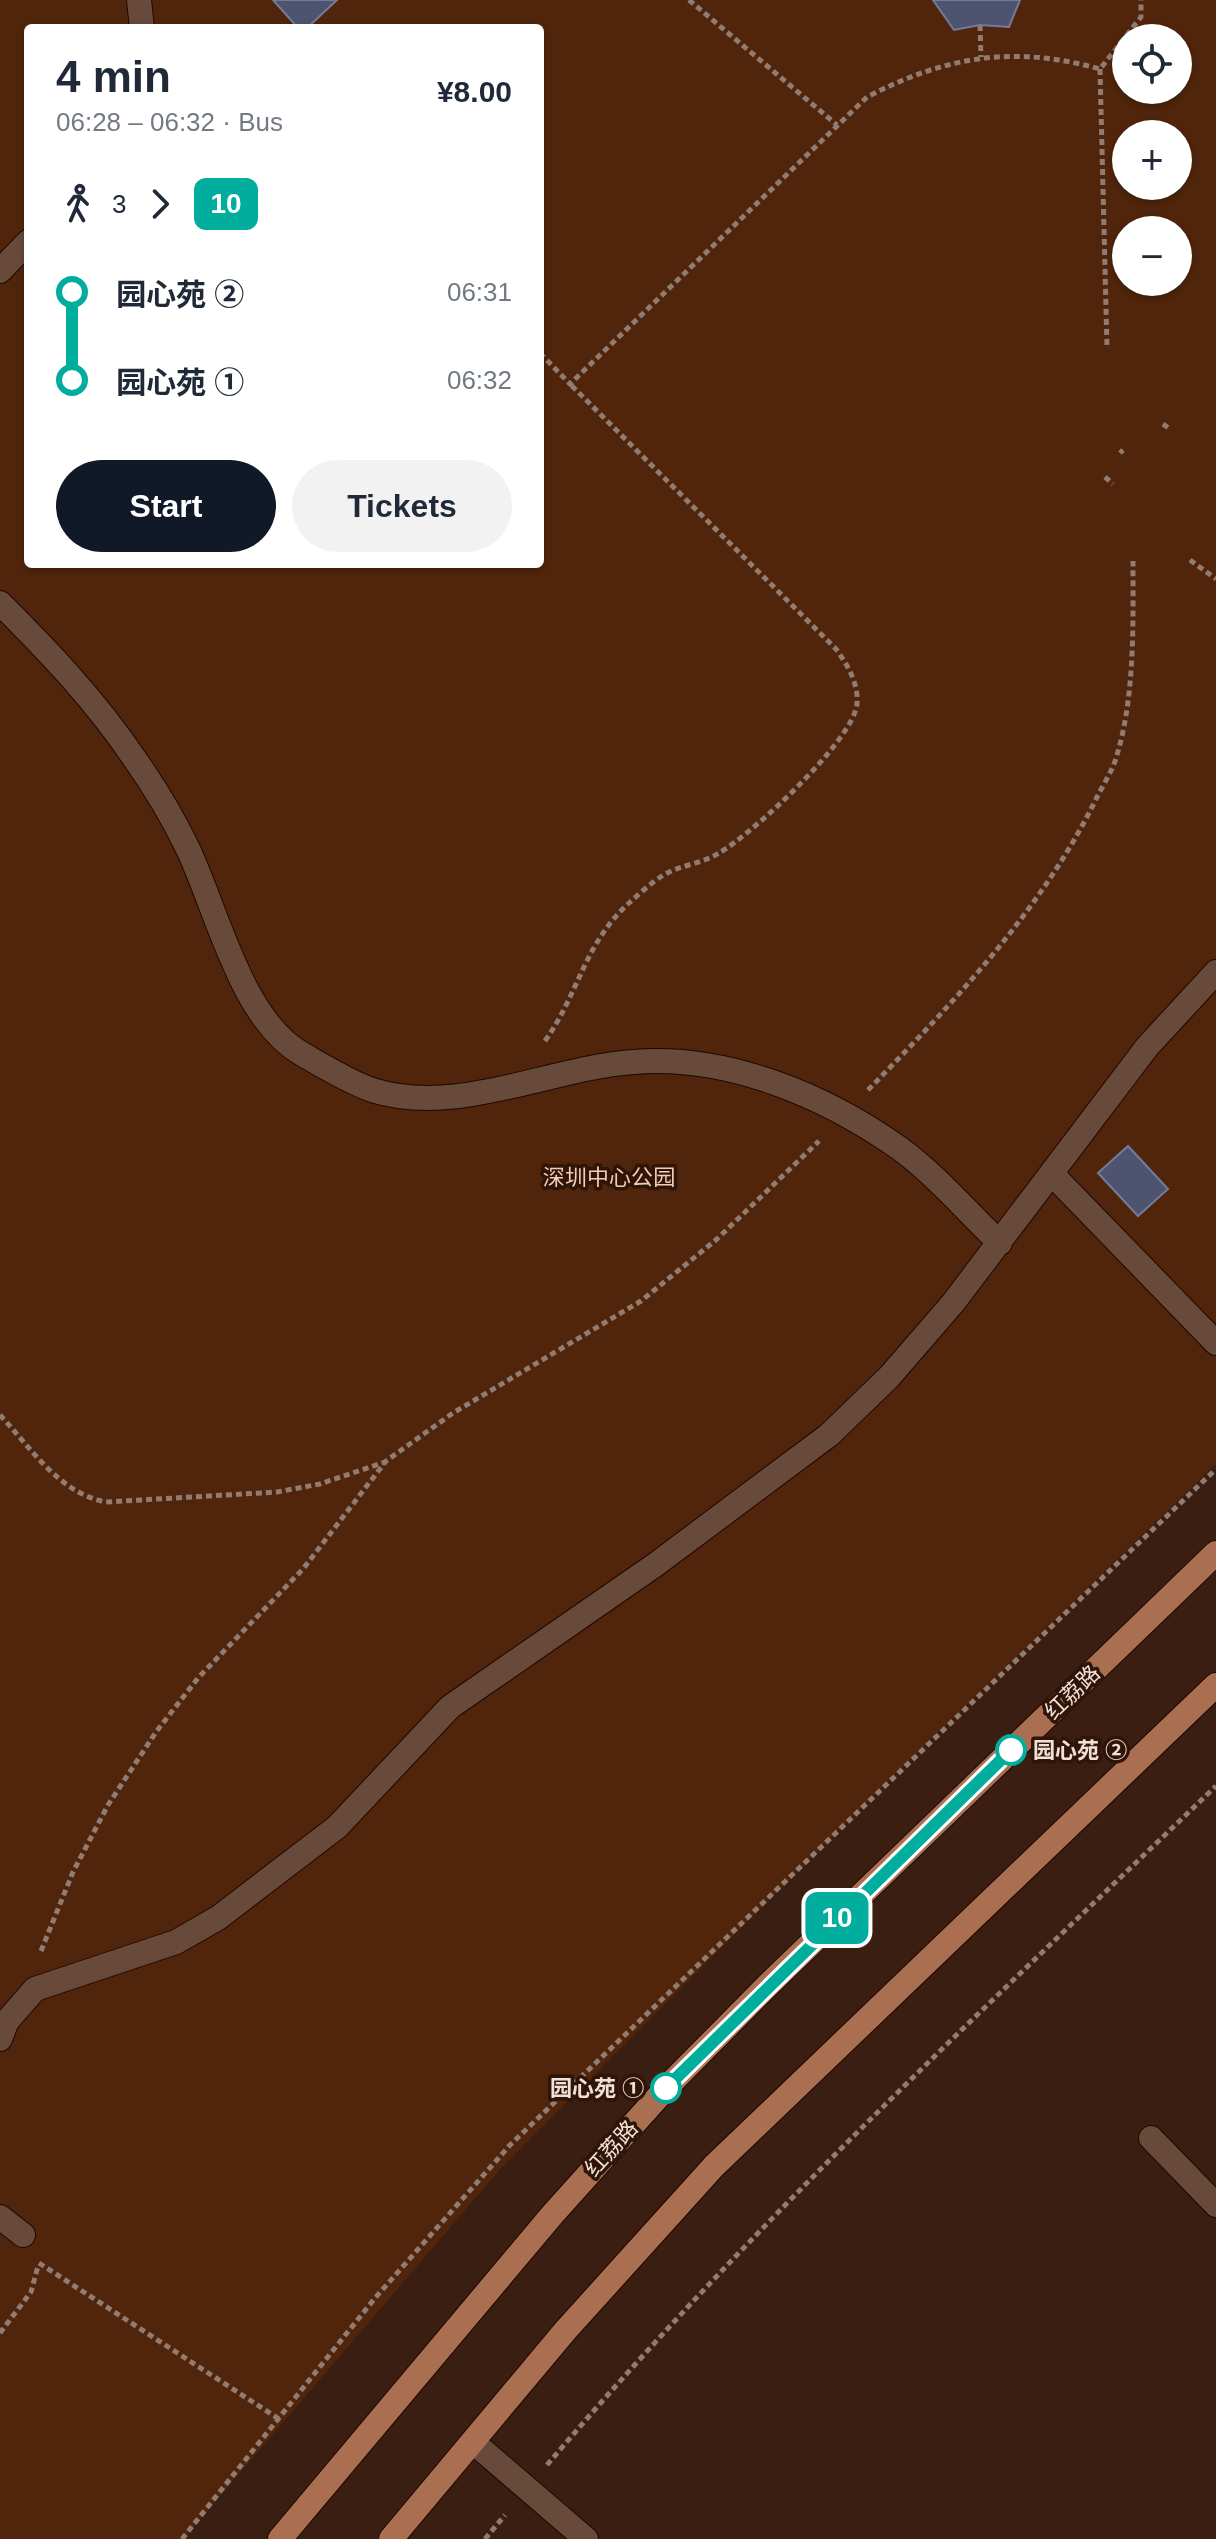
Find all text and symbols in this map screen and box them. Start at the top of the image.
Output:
map controls [1112,24,1192,296]
button: locate [1112,24,1192,104]
text: 4 min [56,52,171,101]
text: ¥8.00 [437,75,512,108]
text: 06:28 – 06:32 · Bus [56,107,283,137]
button: + [1112,120,1192,200]
icon: walk [56,182,100,226]
icon: forward [138,182,182,226]
text: 10 [210,188,242,219]
text: 3 [112,189,126,219]
button: − [1112,216,1192,296]
text: 06:31 [447,277,512,307]
text: 园心苑 ② [116,278,244,311]
text: 06:32 [447,365,512,395]
text: 园心苑 ① [116,366,244,399]
button: Start [56,460,276,552]
button: Tickets [292,460,512,552]
park label: 深圳中心公园 [543,1165,675,1190]
street label: 红荔路 [1040,1660,1105,1724]
marker: 园心苑 ② [996,1735,1026,1765]
place label: 园心苑 ② [1033,1738,1127,1763]
line badge: 10 [801,1892,873,1944]
text: 10 [821,1902,853,1933]
marker: 园心苑 ① [651,2073,681,2103]
place label: 园心苑 ① [550,2076,644,2101]
street label: 红荔路 [580,2115,643,2181]

